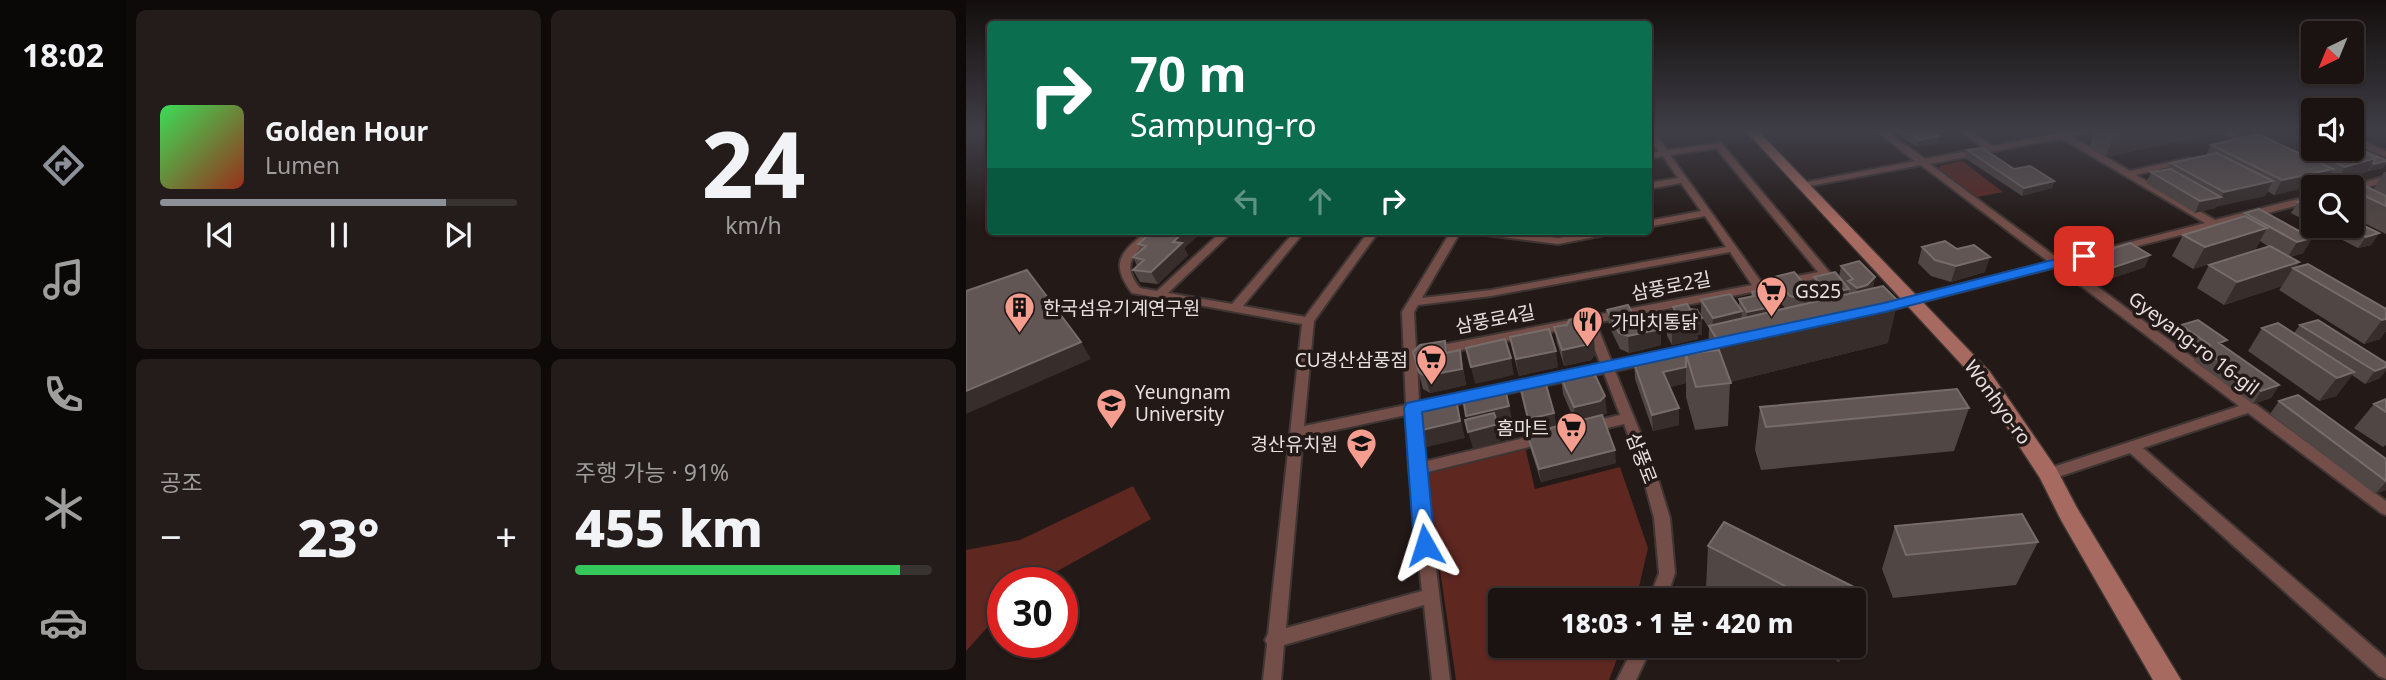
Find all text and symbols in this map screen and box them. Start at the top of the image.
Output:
north arrow [2301,21,2364,84]
map controls [2301,21,2364,238]
text: 18:02 [22,33,104,76]
text: 70 m [1130,40,1247,106]
icon: right [1015,49,1106,140]
button: sound [2301,98,2364,161]
text: 24 [701,101,806,225]
text: Sampung-ro [1130,103,1317,146]
text: Golden Hour [265,113,428,149]
icon: directions [39,141,88,190]
text: Lumen [265,149,340,181]
button: search [2301,175,2364,238]
icon: left [1228,182,1266,220]
icon: ahead [1301,182,1339,220]
icon: right [1374,182,1412,220]
text: km/h [725,209,782,241]
icon: previous [201,216,239,254]
icon: pause [320,216,358,254]
icon: next [439,216,477,254]
pin [2054,226,2114,286]
icon: arrive [2065,237,2103,275]
icon: music [39,255,88,304]
street label: 삼풍로2길 [1629,266,1713,306]
supermarket icon: GS25 [1755,274,1789,318]
place label: GS25 [1795,278,1841,304]
street label: Gyeyang-ro 16-gil [2123,285,2265,401]
building icon: 한국섬유기계연구원 [1003,291,1037,335]
place label: 한국섬유기계연구원 [1043,295,1200,321]
street label: 삼풍로4길 [1453,299,1537,339]
restaurant icon: 가마치통닭 [1571,305,1605,349]
place label: 가마치통닭 [1611,309,1698,335]
supermarket icon: CU경산삼풍점 [1414,343,1448,387]
place label: CU경산삼풍점 [1295,347,1408,373]
street label: Wonhyo-ro [1959,354,2037,450]
icon: phone [39,370,88,419]
place label: Yeungnam University [1135,379,1231,427]
school or university icon: Yeungnam University [1095,386,1129,430]
supermarket icon: 홈마트 [1555,411,1589,455]
place label: 홈마트 [1497,415,1549,441]
school or university icon: 경산유치원 [1344,427,1378,471]
street label: 삼풍로 [1620,429,1664,487]
place label: 경산유치원 [1251,431,1338,457]
text: 주행 가능 · 91% [575,456,729,488]
text: 공조 [160,466,202,498]
icon: climate [39,484,88,533]
text: 455 km [575,491,763,562]
text: 23° [297,501,380,572]
position arrow [1388,508,1462,582]
text: − [160,510,182,562]
text: + [495,510,517,562]
speed limit sign: 30 [987,567,1078,658]
icon: car [39,598,88,647]
text: 18:03 · 1 분 · 420 m [1561,605,1793,641]

